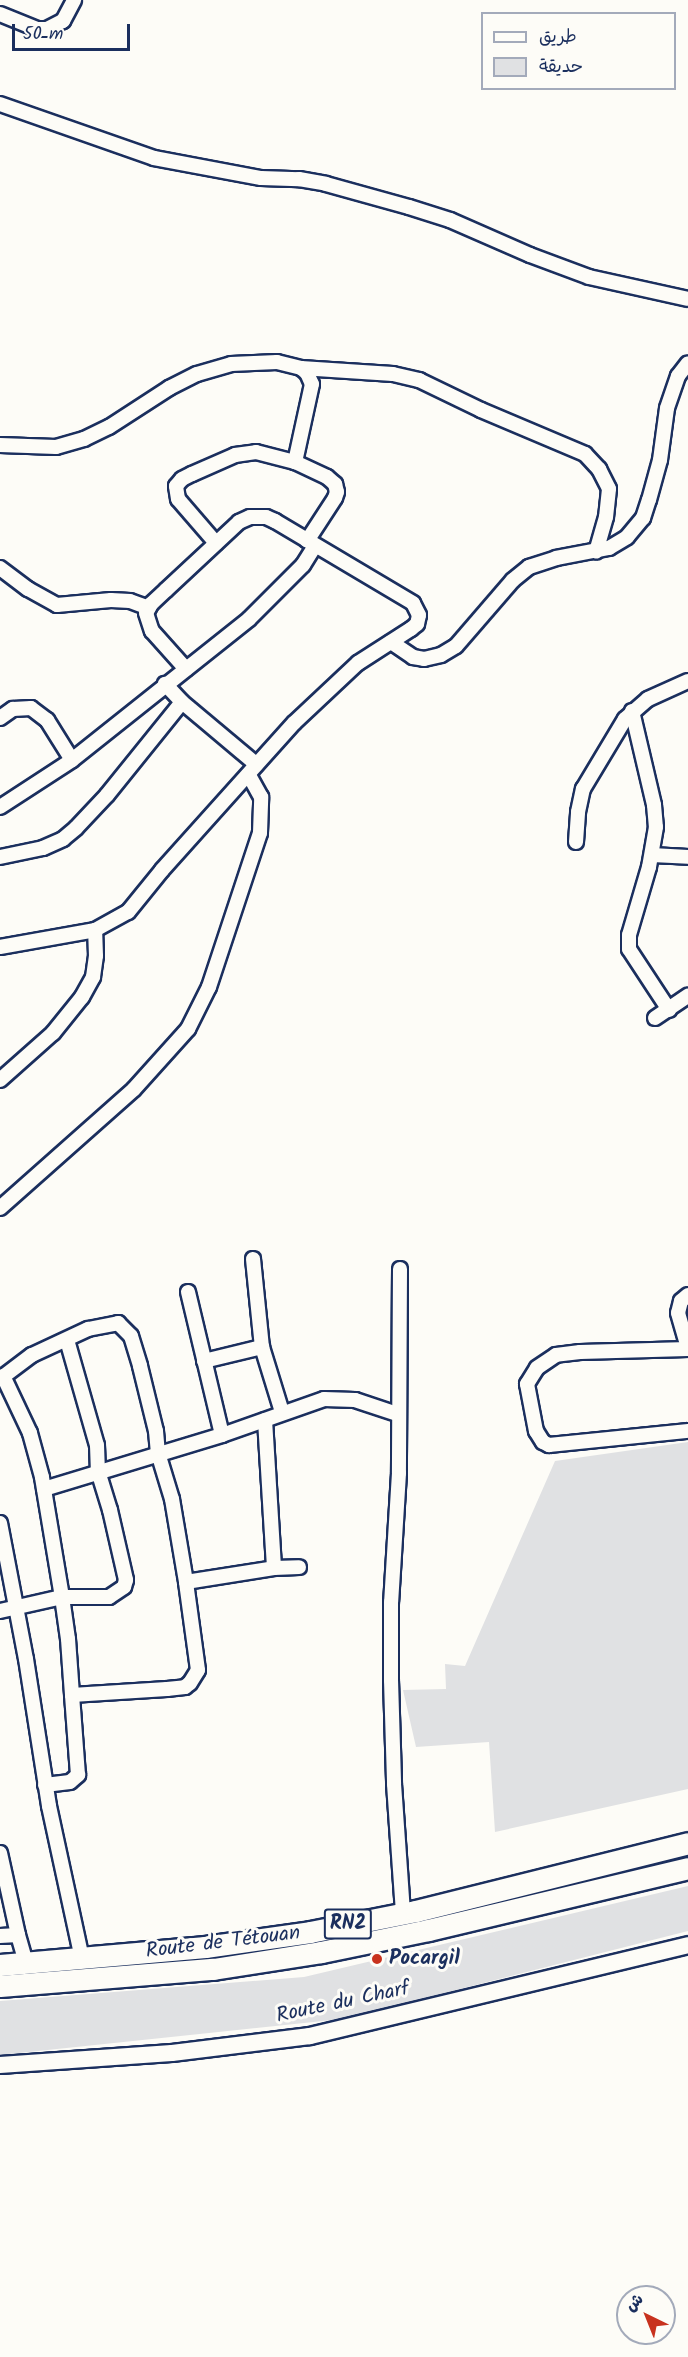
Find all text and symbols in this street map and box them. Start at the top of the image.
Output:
scale bar [15,12,134,50]
legend [481,12,676,90]
text: 50 m [23,20,63,49]
text: طريق [539,23,577,52]
text: حديقة [539,53,583,82]
road number: RN2 [322,1907,374,1941]
street label: Route de Tétouan [144,1921,302,1965]
place label: Pocargil [389,1946,460,1972]
marker: Pocargil [370,1952,384,1966]
street label: Route du Charf [274,1977,412,2029]
north arrow [616,2285,676,2345]
text: ش [620,2288,650,2318]

